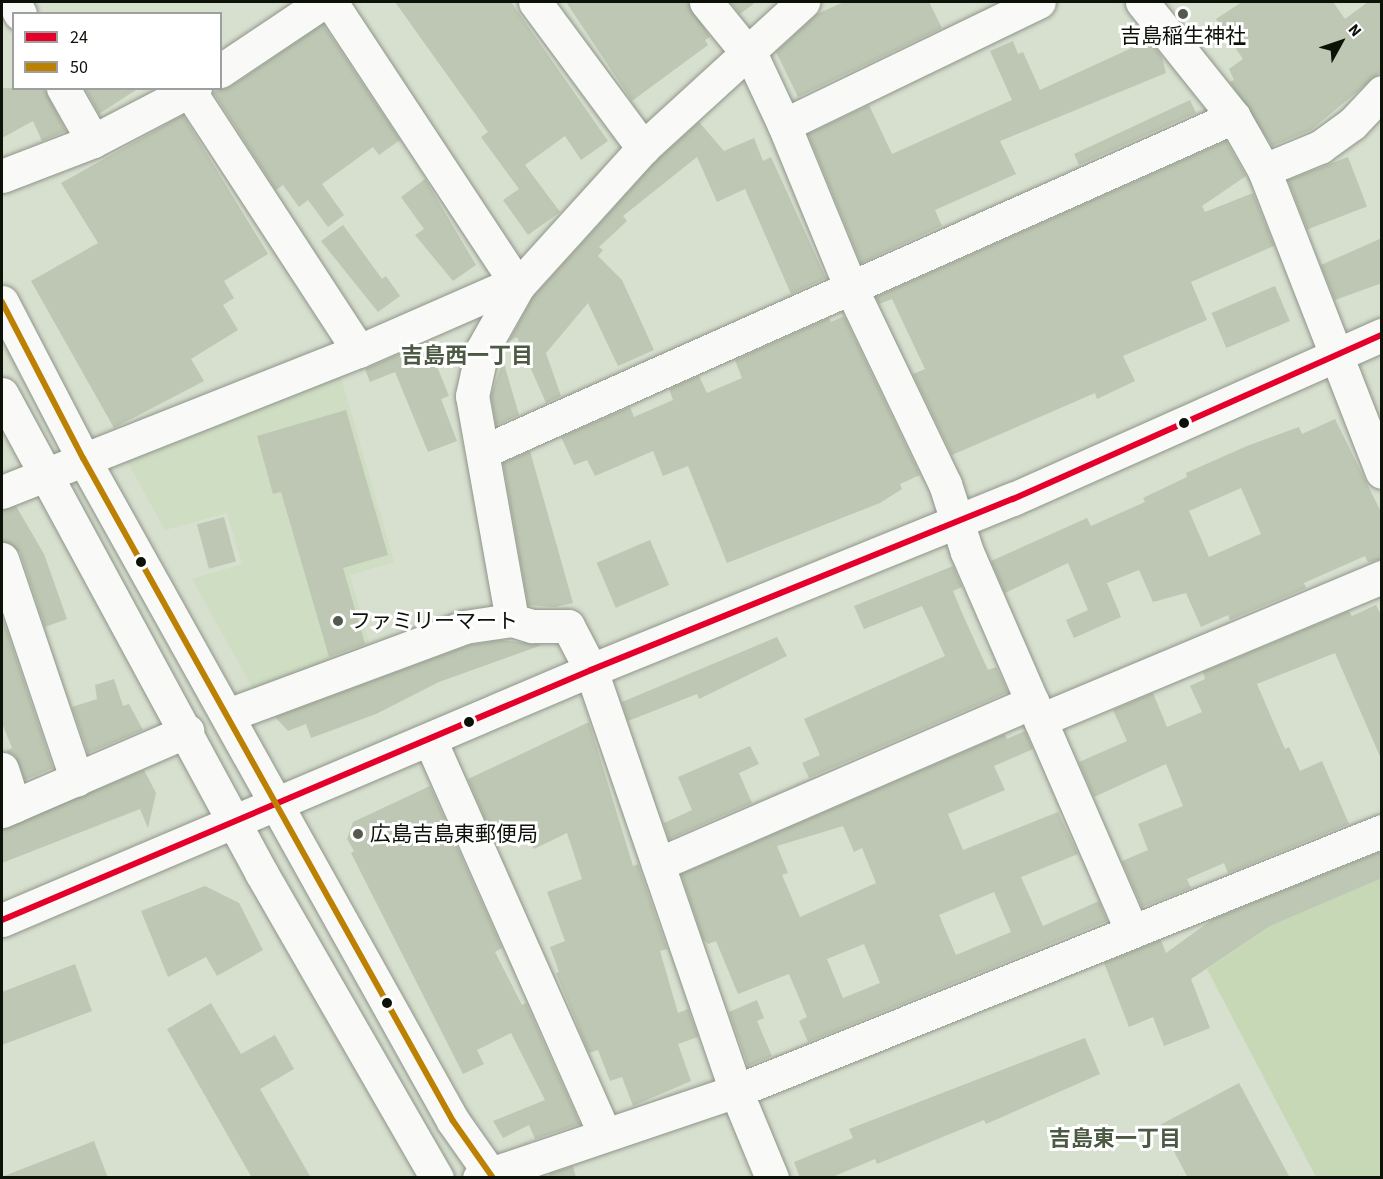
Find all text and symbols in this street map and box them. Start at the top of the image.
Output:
marker: 吉島稲生神社 [1176,7,1190,21]
legend [12,12,222,90]
north arrow [1311,12,1371,72]
text: N [1343,19,1367,42]
place label: 吉島稲生神社 [1120,23,1246,49]
text: 24 [70,25,88,50]
text: 50 [70,55,88,80]
district label: 吉島西一丁目 [401,344,533,370]
unlabelled marker [1178,417,1190,429]
unlabelled marker [135,556,147,568]
place label: ファミリーマート [350,608,518,634]
marker: ファミリーマート [331,614,345,628]
unlabelled marker [463,716,475,728]
place label: 広島吉島東郵便局 [370,821,538,847]
marker: 広島吉島東郵便局 [351,827,365,841]
unlabelled marker [381,997,393,1009]
district label: 吉島東一丁目 [1049,1127,1181,1153]

